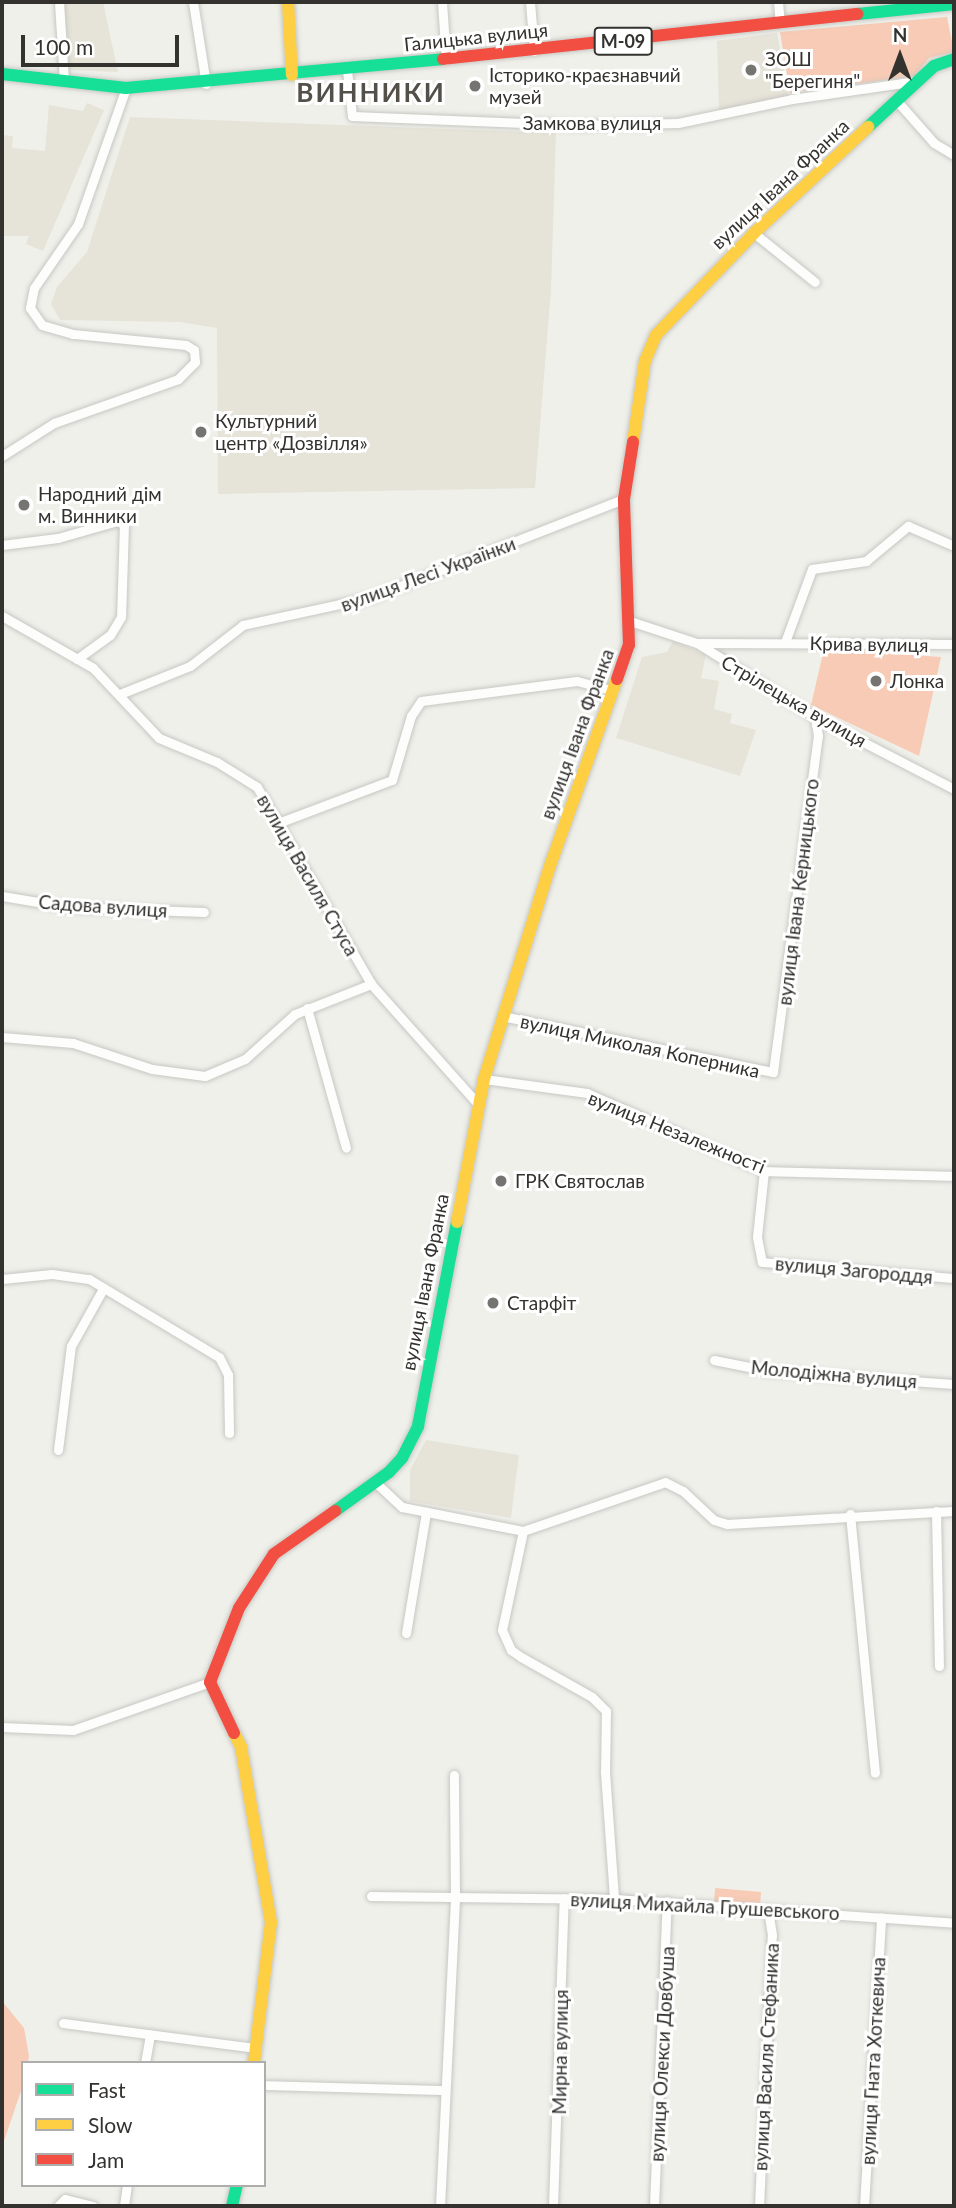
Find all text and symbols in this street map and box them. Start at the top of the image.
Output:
street label: Галицька вулиця [403,18,549,56]
scale bar [24,21,182,65]
north arrow [865,21,935,91]
text: N [893,23,907,46]
road number: М-09 [593,26,653,56]
text: 100 m [34,34,93,59]
place label: ЗОШ "Берегиня" [765,48,860,92]
marker: ЗОШ "Берегиня" [743,62,759,78]
place label: Історико-краєзнавчий музей [489,64,681,108]
district label: ВИННИКИ [297,77,445,109]
marker: Історико-краєзнавчий музей [467,78,483,94]
street label: Замкова вулиця [523,112,661,134]
street label: вулиця Івана Франка [707,114,853,254]
place label: Культурний центр «Дозвілля» [215,410,368,454]
marker: Культурний центр «Дозвілля» [193,424,209,440]
place label: Народний дім м. Винники [38,483,162,527]
marker: Народний дім м. Винники [16,497,32,513]
street label: вулиця Лесі Українки [337,532,519,616]
street label: Крива вулиця [809,632,929,656]
street label: вулиця Івана Франка [536,646,618,822]
street label: Стрілецька вулиця [717,650,871,752]
place label: Лонка [890,670,944,692]
marker: Лонка [868,673,884,689]
street label: вулиця Івана Керницького [773,777,823,1007]
street label: вулиця Василя Стуса [252,790,364,960]
street label: Садова вулиця [38,890,168,922]
street label: вулиця Миколая Коперника [518,1009,762,1083]
street label: вулиця Незалежності [585,1086,769,1178]
place label: ГРК Святослав [515,1170,645,1192]
marker: ГРК Святослав [493,1173,509,1189]
street label: вулиця Івана Франка [397,1192,453,1372]
street label: вулиця Загороддя [774,1252,934,1288]
place label: Старфіт [507,1292,576,1314]
marker: Старфіт [485,1295,501,1311]
street label: Молодіжна вулиця [750,1355,918,1393]
street label: вулиця Михайла Грушевського [570,1888,840,1924]
street label: вулиця Василя Стефаника [749,1943,783,2171]
street label: вулиця Олекси Довбуша [645,1946,679,2162]
street label: вулиця Гната Хоткевича [856,1956,890,2166]
street label: Мирна вулиця [548,1989,572,2115]
legend [21,2061,266,2187]
text: Fast [88,2077,125,2102]
text: Slow [88,2112,132,2137]
text: Jam [88,2147,124,2172]

